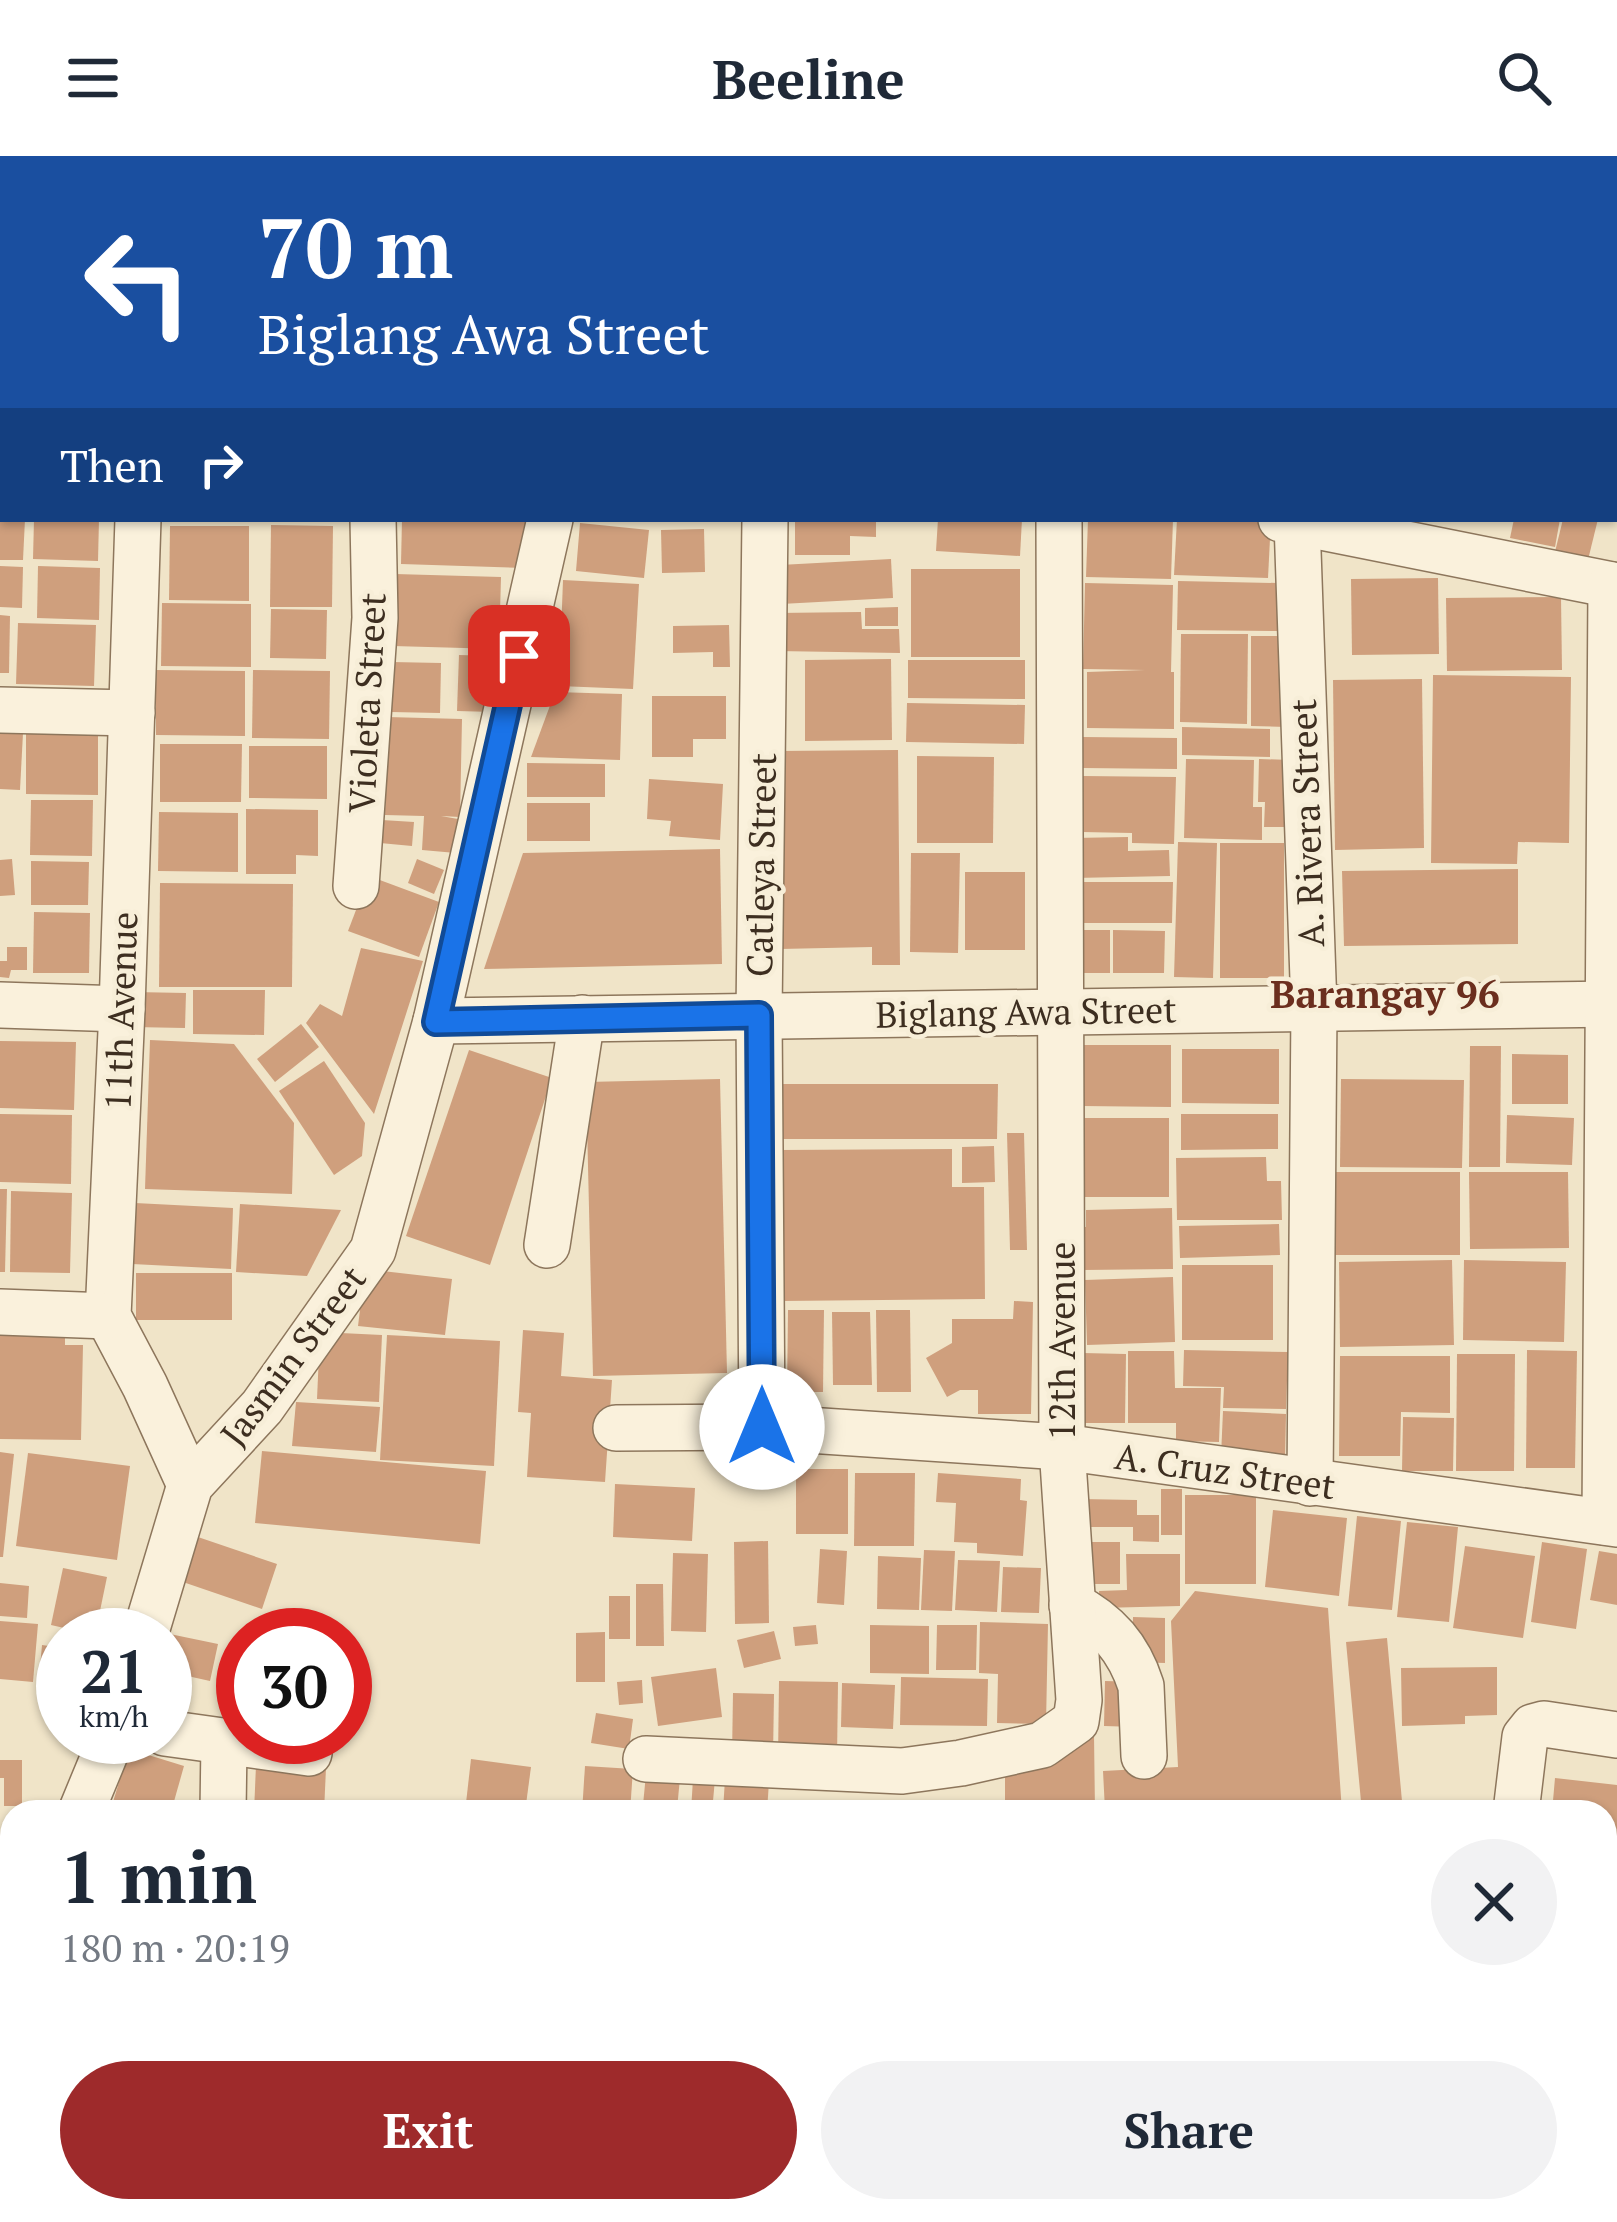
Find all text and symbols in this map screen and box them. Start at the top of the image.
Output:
text: Beeline [712,43,905,114]
icon: menu [60,45,126,111]
icon: search [1491,45,1557,111]
text: 70 m [258,191,453,302]
icon: left [60,204,216,360]
text: Biglang Awa Street [258,298,710,369]
icon: right [188,432,254,498]
text: Then [60,435,164,495]
street label: Violeta Street [337,592,396,814]
pin [468,605,570,707]
icon: arrive [486,623,552,689]
street label: A. Rivera Street [1279,698,1334,948]
street label: Catleya Street [735,753,786,977]
street label: 11th Avenue [94,911,147,1111]
district label: Barangay 96 [1270,967,1500,1019]
street label: Biglang Awa Street [875,985,1177,1038]
street label: 12th Avenue [1038,1242,1085,1440]
street label: Jasmin Street [209,1256,376,1455]
position arrow [699,1364,825,1490]
street label: A. Cruz Street [1112,1432,1338,1509]
speed limit sign: 30 [216,1608,372,1764]
text: 21 [80,1631,148,1710]
text: km/h [79,1696,149,1736]
text: 1 min [60,1828,257,1924]
button: close [1431,1839,1557,1965]
text: 180 m · 20:19 [60,1921,290,1973]
button: Exit [60,2061,797,2199]
button: Share [821,2061,1557,2199]

